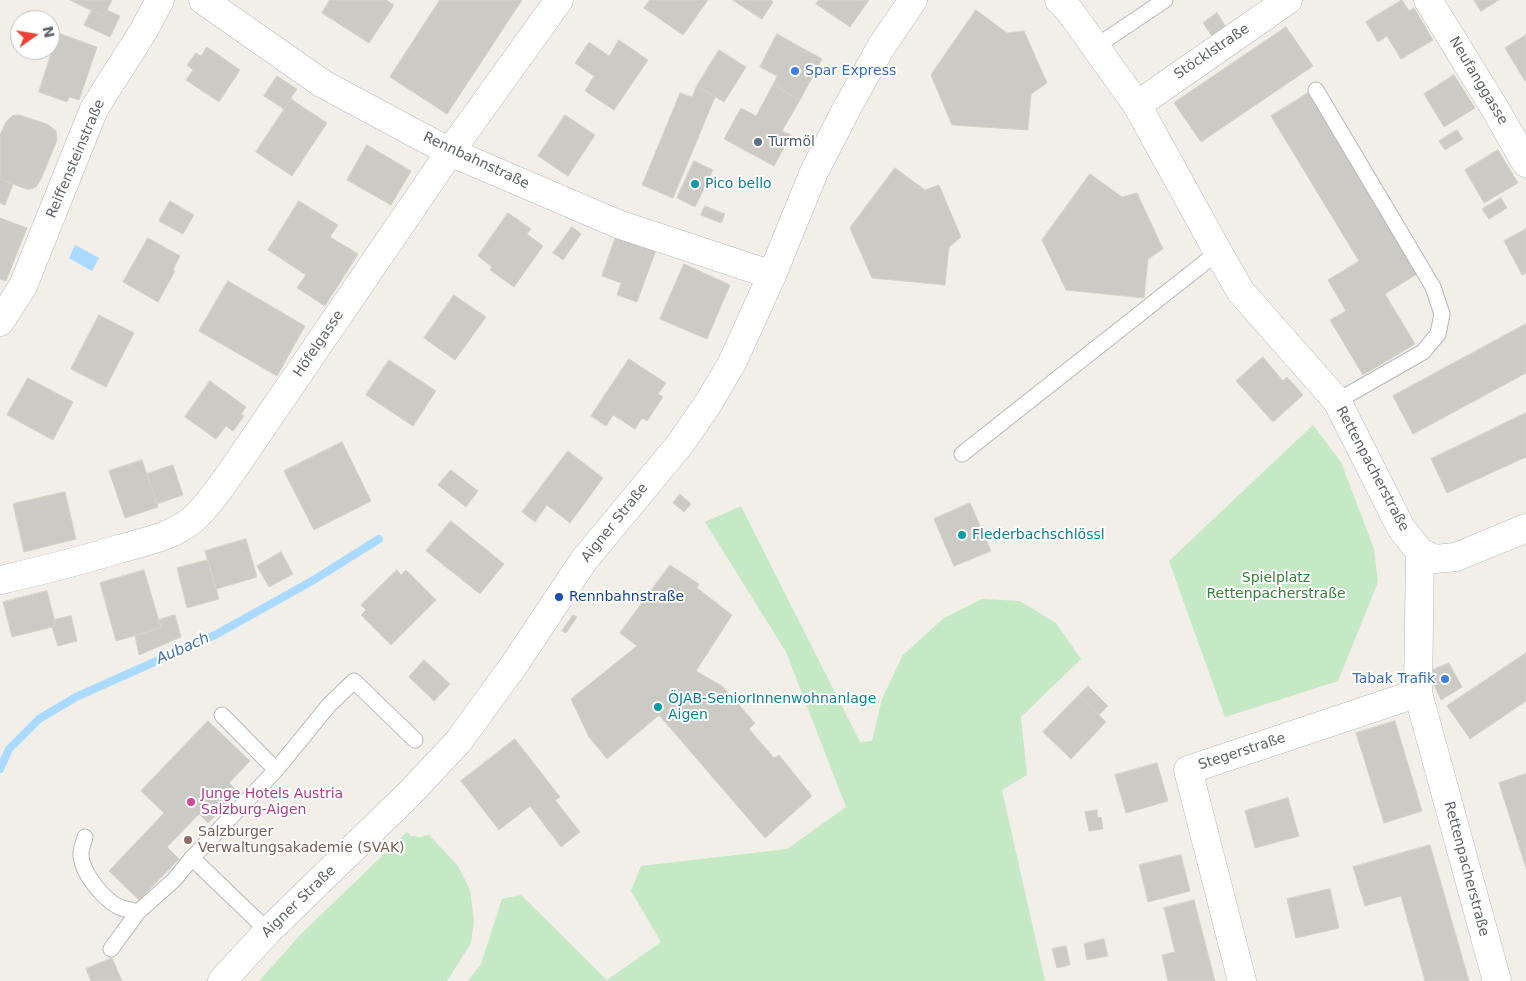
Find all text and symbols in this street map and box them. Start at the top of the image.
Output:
north arrow [10,10,60,60]
street label: Stöcklstraße [1171,21,1253,83]
text: N [40,24,58,39]
street label: Neufanggasse [1445,34,1511,128]
place label: Spar Express [805,63,896,79]
marker: Spar Express [789,65,801,77]
street label: Reiffensteinstraße [43,97,109,221]
street label: Rennbahnstraße [420,129,532,193]
place label: Turmöl [768,134,815,150]
marker: Turmöl [752,136,764,148]
place label: Pico bello [705,176,772,192]
marker: Pico bello [689,178,701,190]
street label: Höfelgasse [290,307,348,381]
street label: Rettenpacherstraße [1332,404,1412,534]
street label: Aigner Straße [578,480,652,566]
place label: Flederbachschlössl [972,527,1105,543]
marker: Flederbachschlössl [956,529,968,541]
park label: Spielplatz Rettenpacherstraße [1206,570,1346,602]
place label: Rennbahnstraße [569,589,684,605]
marker: Rennbahnstraße [553,591,565,603]
water label: Aubach [154,629,212,669]
place label: Tabak Trafik [1352,671,1435,687]
marker: Tabak Trafik [1439,673,1451,685]
place label: ÖJAB-SeniorInnenwohnanlage Aigen [668,691,876,724]
marker: ÖJAB-SeniorInnenwohnanlage Aigen [652,701,664,713]
street label: Stegerstraße [1196,730,1288,774]
place label: Junge Hotels Austria Salzburg-Aigen [201,786,343,819]
marker: Junge Hotels Austria Salzburg-Aigen [185,796,197,808]
street label: Rettenpacherstraße [1440,800,1492,938]
place label: Salzburger Verwaltungsakademie (SVAK) [198,824,405,856]
marker: Salzburger Verwaltungsakademie (SVAK) [182,834,194,846]
street label: Aigner Straße [259,863,339,941]

